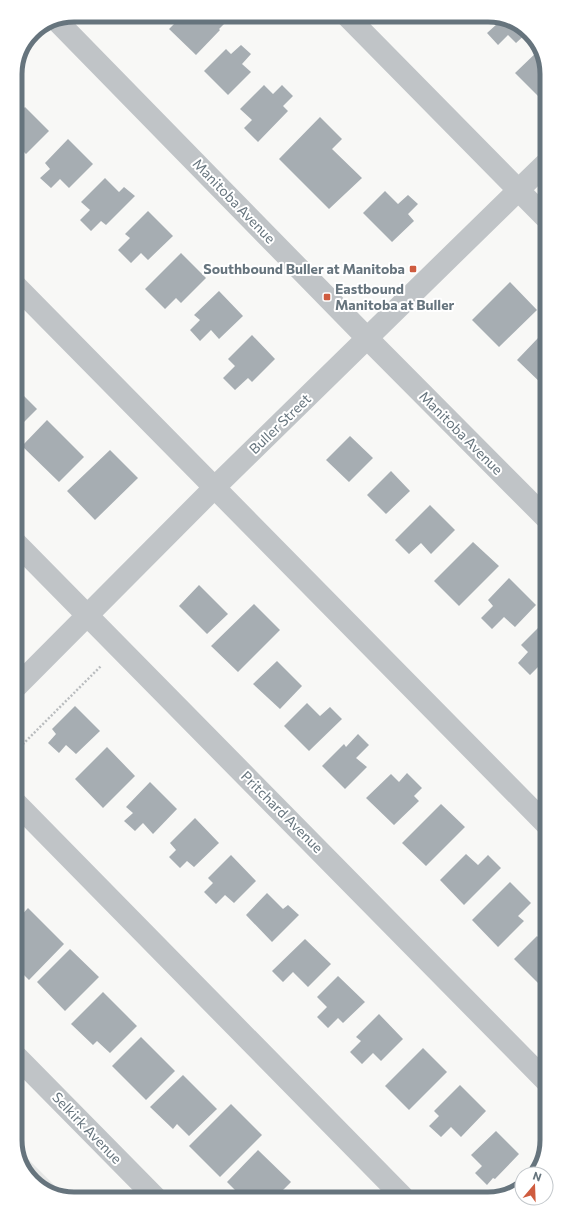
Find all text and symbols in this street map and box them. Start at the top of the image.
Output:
street label: Manitoba Avenue [190,155,279,247]
place label: Southbound Buller at Manitoba [203,260,405,277]
marker: Southbound Buller at Manitoba [408,264,418,274]
place label: Eastbound Manitoba at Buller [335,280,455,313]
marker: Eastbound Manitoba at Buller [322,292,332,302]
street label: Manitoba Avenue [416,387,507,478]
street label: Buller Street [245,390,314,457]
street label: Pritchard Avenue [238,767,327,856]
street label: Selkirk Avenue [49,1088,126,1167]
north arrow [514,1166,554,1206]
text: N [531,1169,543,1184]

